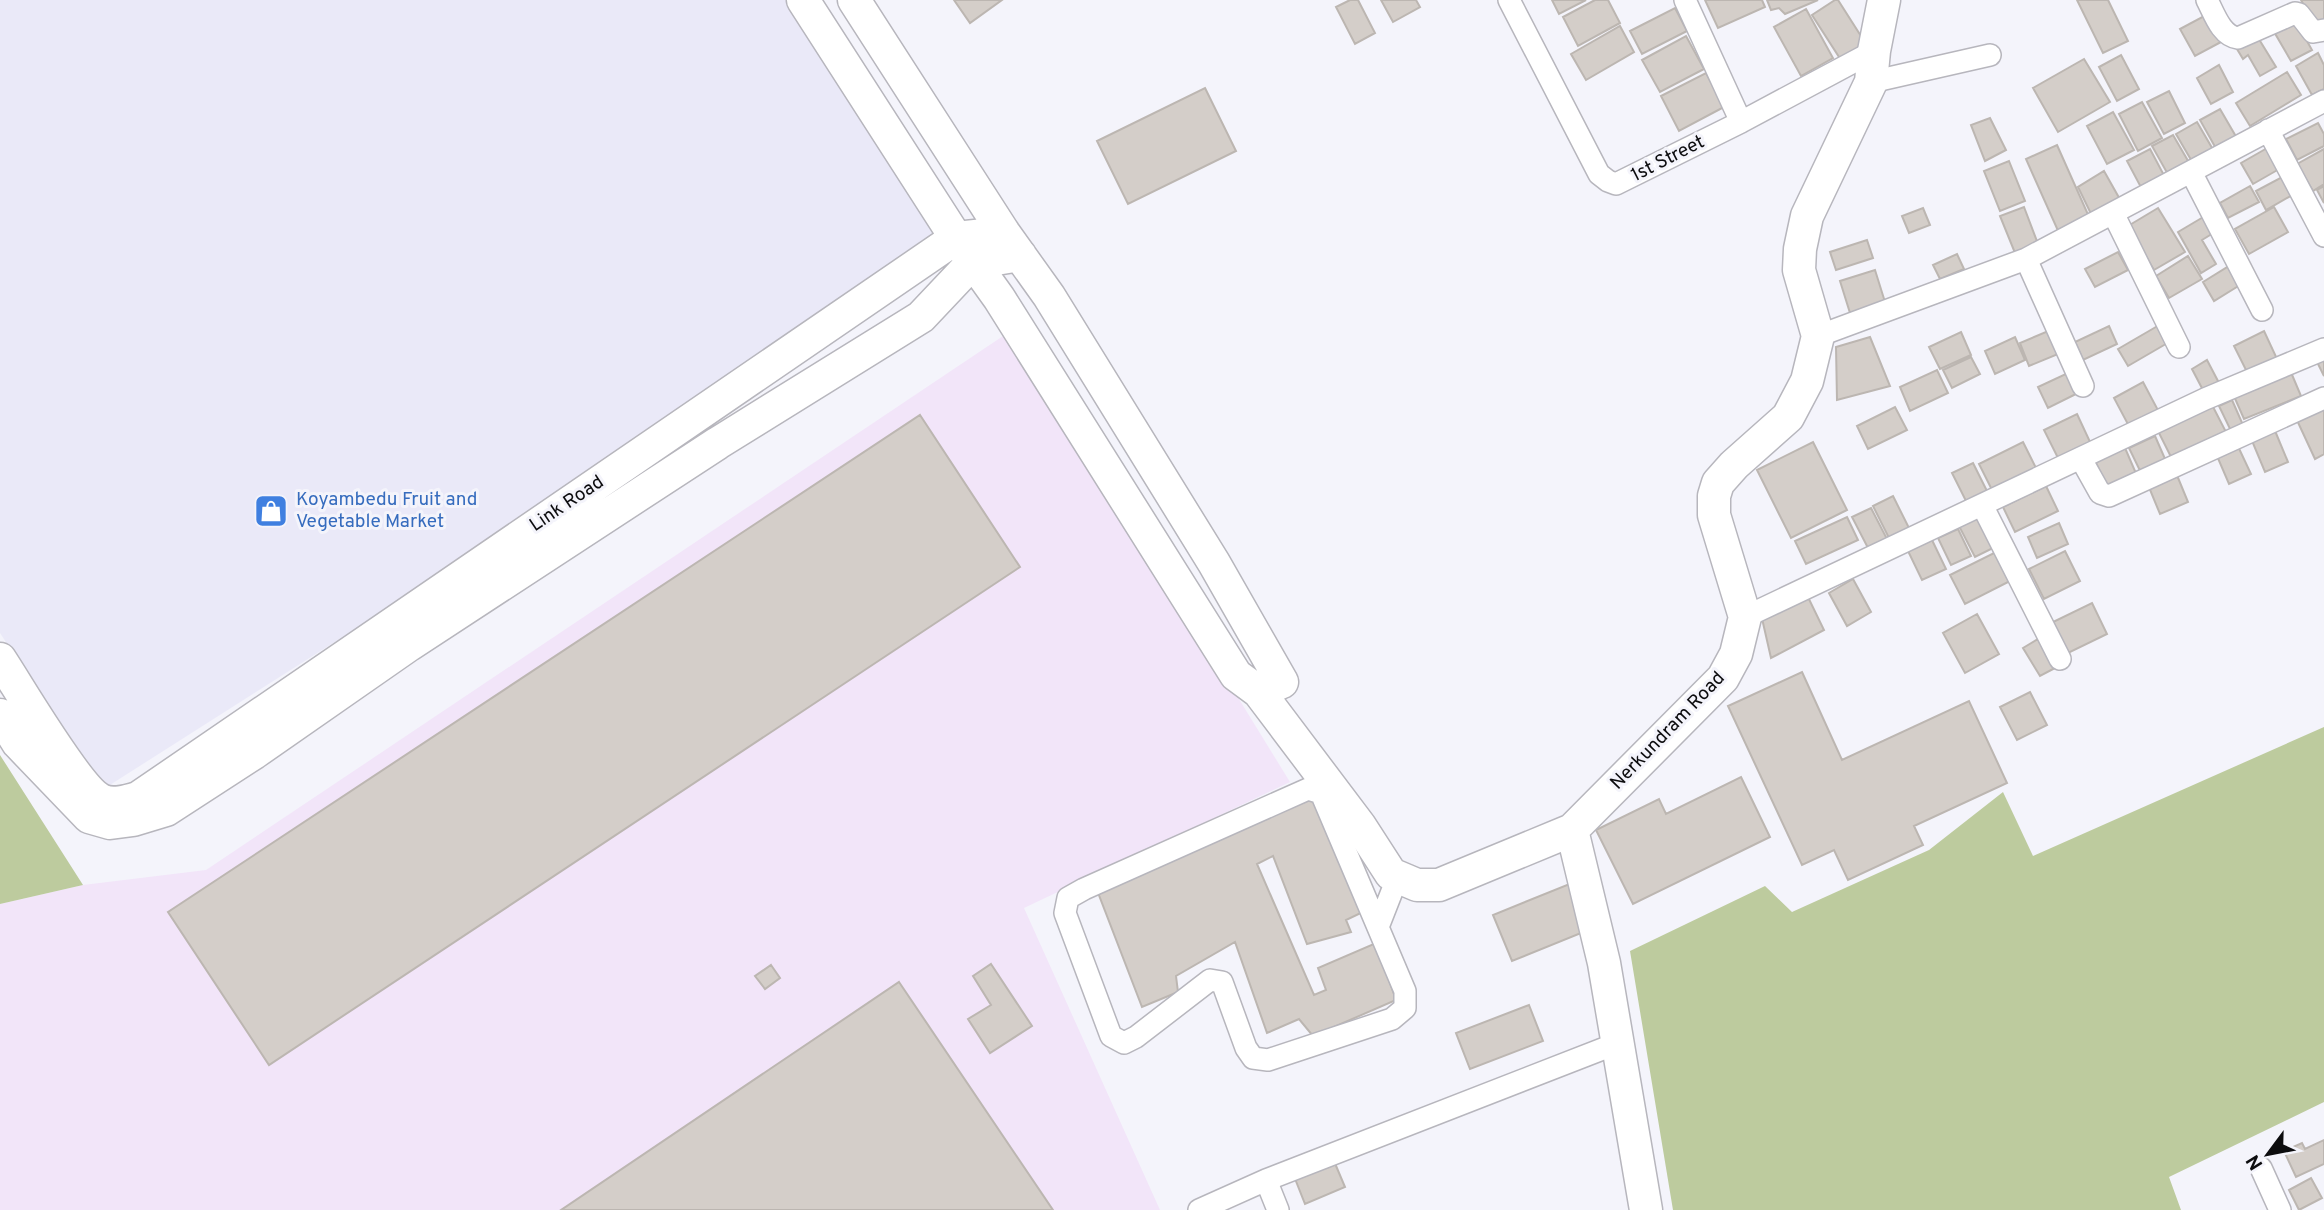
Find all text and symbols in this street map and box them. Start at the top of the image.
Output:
street label: 1st Street [1627,130,1709,188]
street label: Link Road [525,470,609,538]
place label: Koyambedu Fruit and Vegetable Market [296,488,478,534]
shop icon: Koyambedu Fruit and Vegetable Market [252,492,290,530]
street label: Nerkundram Road [1605,667,1731,795]
north arrow [2233,1119,2303,1189]
text: N [2241,1150,2269,1174]

